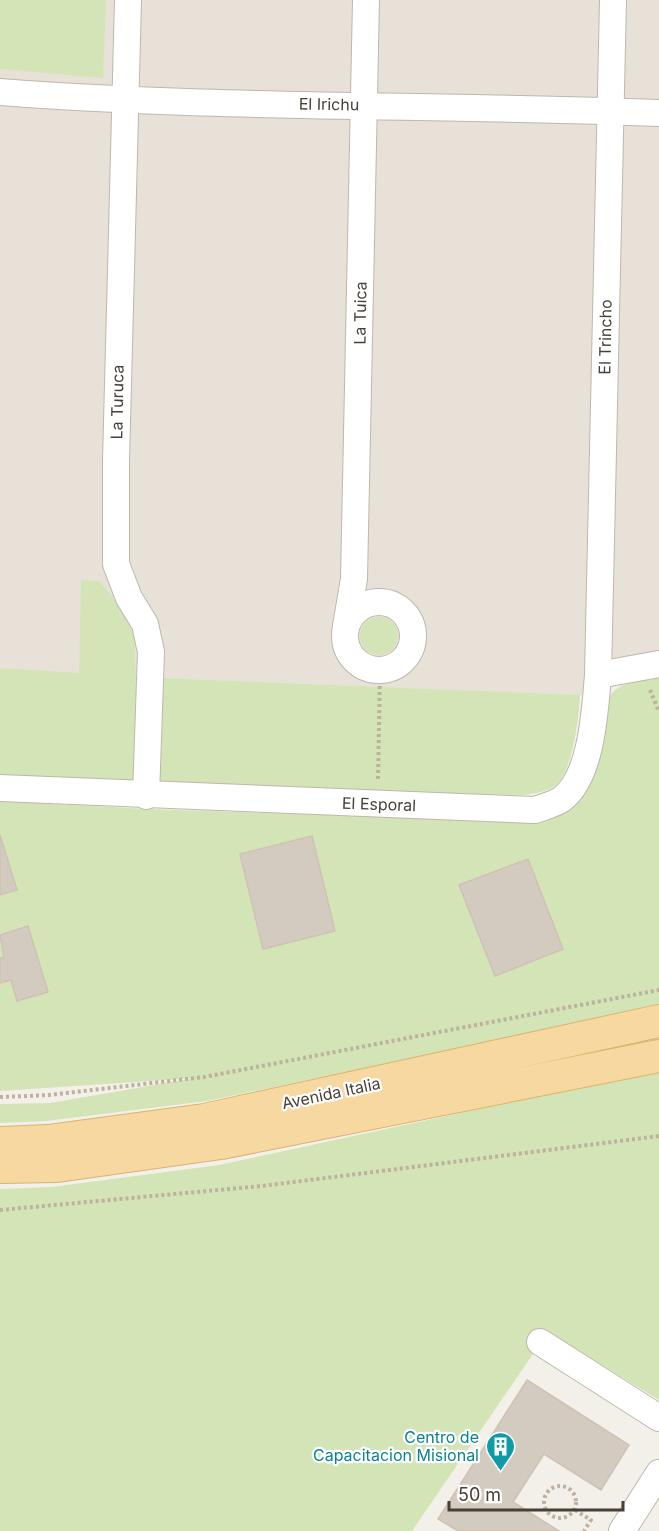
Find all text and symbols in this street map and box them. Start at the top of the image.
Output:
street label: El Irichu [299,93,359,115]
street label: La Tuica [349,281,371,345]
street label: El Trincho [594,299,616,375]
street label: La Turuca [106,364,128,440]
street label: El Esporal [342,793,416,815]
street label: Avenida Italia [280,1073,382,1113]
place label: Centro de Capacitacion Misional [313,1427,479,1465]
building icon: Centro de Capacitacion Misional [484,1430,516,1472]
scale bar [449,1474,623,1512]
text: 50 m [458,1484,501,1505]

